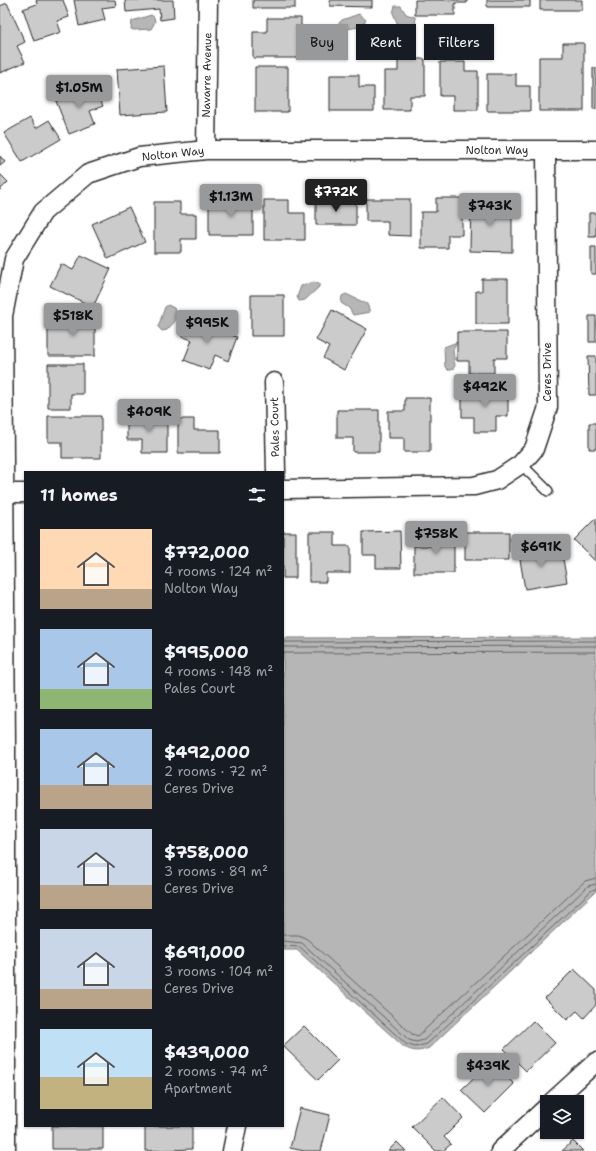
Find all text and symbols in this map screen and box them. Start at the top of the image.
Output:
chip: Buy [296,24,348,60]
chip: Rent [356,24,416,60]
chip: Filters [424,24,494,60]
street label: Navarre Avenue [199,32,215,118]
pin: $1.05M [46,75,112,109]
text: $1.05M [55,79,103,96]
street label: Nolton Way [141,143,205,165]
street label: Nolton Way [466,143,528,158]
pin: $772K [308,179,364,213]
text: $772K [314,183,358,200]
pin: $1.13M [198,184,264,218]
text: $1.13M [209,188,253,205]
pin: $743K [462,193,518,227]
text: $743K [468,197,512,214]
pin: $518K [45,303,101,337]
text: $518K [53,307,93,324]
pin: $995K [179,310,235,344]
text: $995K [185,314,229,331]
street label: Ceres Drive [540,342,555,402]
pin: $492K [457,374,513,408]
text: $492K [463,378,507,395]
street label: Pales Court [267,397,283,457]
pin: $409K [121,399,177,433]
text: $409K [127,403,171,420]
text: 11 homes [40,484,118,506]
icon: filters [246,484,268,506]
pin: $758K [408,521,464,555]
text: $758K [414,525,458,542]
pin: $691K [513,534,569,568]
text: $691K [520,538,562,555]
text: $772,000 [164,541,249,563]
icon: home [72,545,120,593]
text: 4 rooms · 124 m² [164,563,273,580]
text: Nolton Way [164,580,238,597]
text: $995,000 [164,641,249,663]
icon: home [72,645,120,693]
text: 4 rooms · 148 m² [164,663,273,680]
text: Pales Court [164,680,235,697]
text: $492,000 [164,741,250,763]
icon: home [72,745,120,793]
text: 2 rooms · 72 m² [164,763,268,780]
text: Ceres Drive [164,780,234,797]
text: $758,000 [164,841,249,863]
icon: home [72,845,120,893]
text: 3 rooms · 89 m² [164,863,268,880]
text: Ceres Drive [164,880,234,897]
text: $691,000 [164,941,245,963]
icon: home [72,945,120,993]
text: 3 rooms · 104 m² [164,963,273,980]
text: Ceres Drive [164,980,234,997]
text: $439,000 [164,1041,249,1063]
icon: home [72,1045,120,1093]
pin: $439K [460,1053,516,1087]
text: $439K [466,1057,510,1074]
text: 2 rooms · 74 m² [164,1063,268,1080]
text: Apartment [164,1080,232,1097]
map controls [540,1095,584,1139]
button: layers [540,1095,584,1139]

